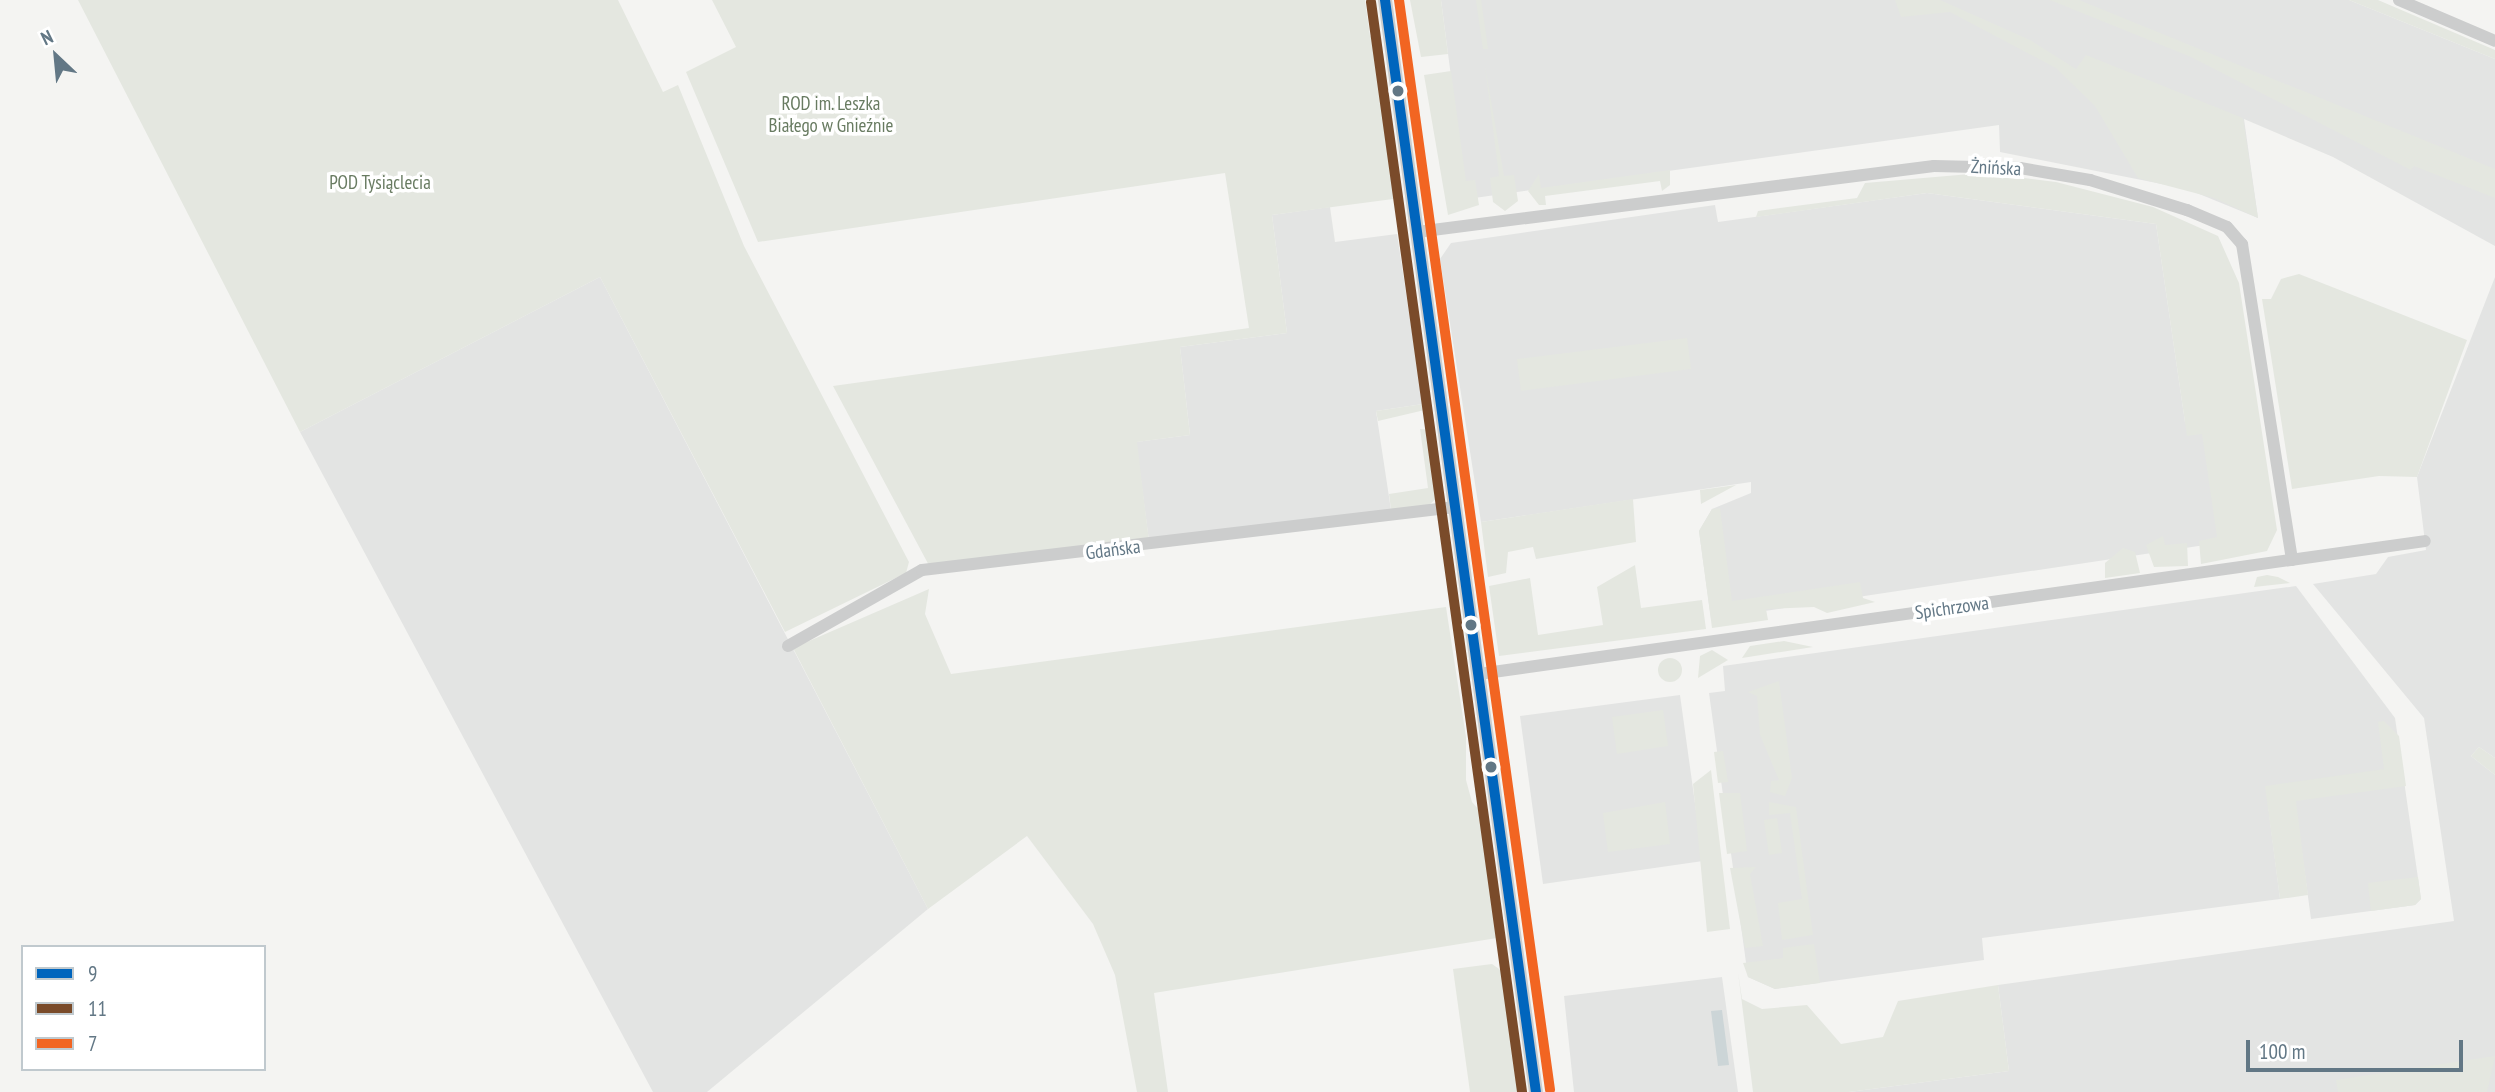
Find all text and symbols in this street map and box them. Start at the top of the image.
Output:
north arrow [21,21,91,91]
text: N [37,24,57,50]
unlabelled marker [1391,84,1405,98]
park label: ROD im. Leszka Białego w Gnieźnie [768,93,894,137]
street label: Żnińska [1970,155,2022,181]
park label: POD Tysiąclecia [329,172,431,194]
street label: Gdańska [1084,535,1142,565]
street label: Spichrzowa [1914,592,1990,624]
unlabelled marker [1464,618,1478,632]
unlabelled marker [1484,760,1498,774]
legend [21,945,266,1071]
text: 9 [88,960,97,987]
text: 11 [88,995,107,1022]
scale bar [2250,1026,2467,1070]
text: 7 [88,1030,97,1057]
text: 100 m [2259,1038,2305,1065]

